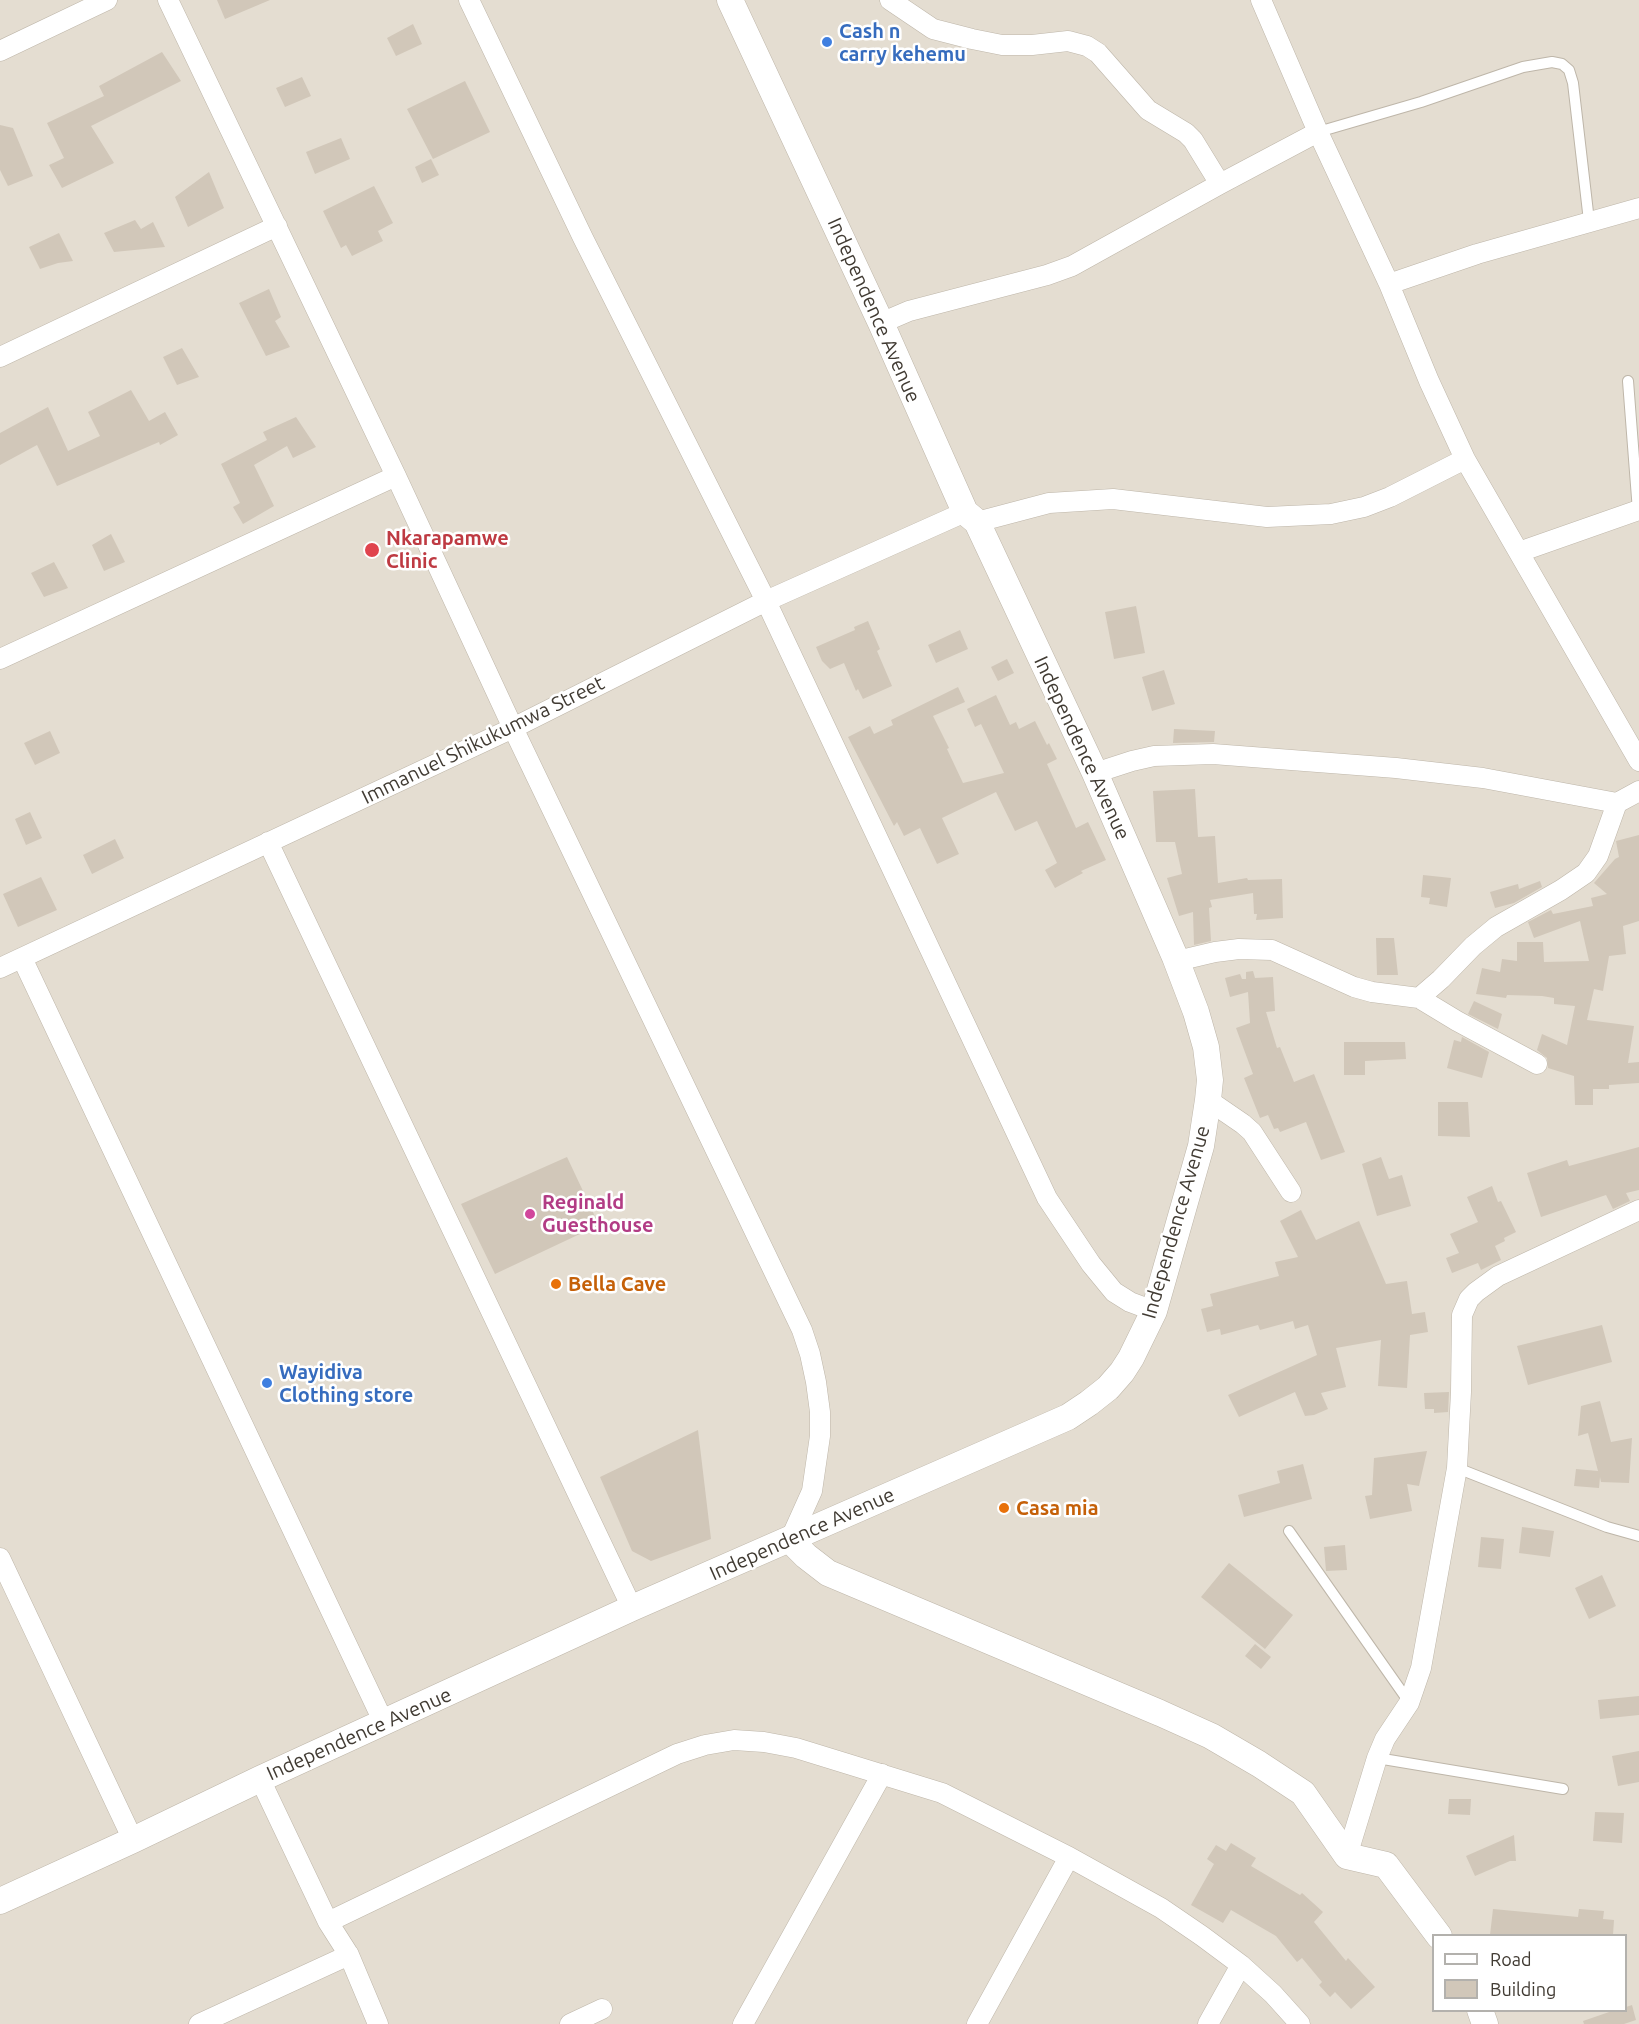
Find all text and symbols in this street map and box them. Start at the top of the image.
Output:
place label: Cash n carry kehemu [839,19,966,66]
marker: Cash n carry kehemu [820,35,834,49]
street label: Independence Avenue [822,214,926,406]
place label: Nkarapamwe Clinic [386,526,509,573]
marker: Nkarapamwe Clinic [363,541,381,559]
street label: Independence Avenue [1029,652,1135,844]
street label: Immanuel Shikukumwa Street [358,671,608,809]
street label: Independence Avenue [1137,1123,1215,1321]
place label: Reginald Guesthouse [542,1190,654,1237]
marker: Reginald Guesthouse [523,1207,537,1221]
place label: Bella Cave [568,1272,666,1296]
marker: Bella Cave [549,1277,563,1291]
place label: Wayidiva Clothing store [279,1360,413,1407]
marker: Wayidiva Clothing store [260,1376,274,1390]
street label: Independence Avenue [706,1482,898,1586]
place label: Casa mia [1016,1496,1098,1520]
marker: Casa mia [997,1501,1011,1515]
street label: Independence Avenue [263,1682,455,1786]
legend [1432,1934,1627,2012]
text: Road [1490,1949,1532,1969]
text: Building [1490,1979,1556,1999]

